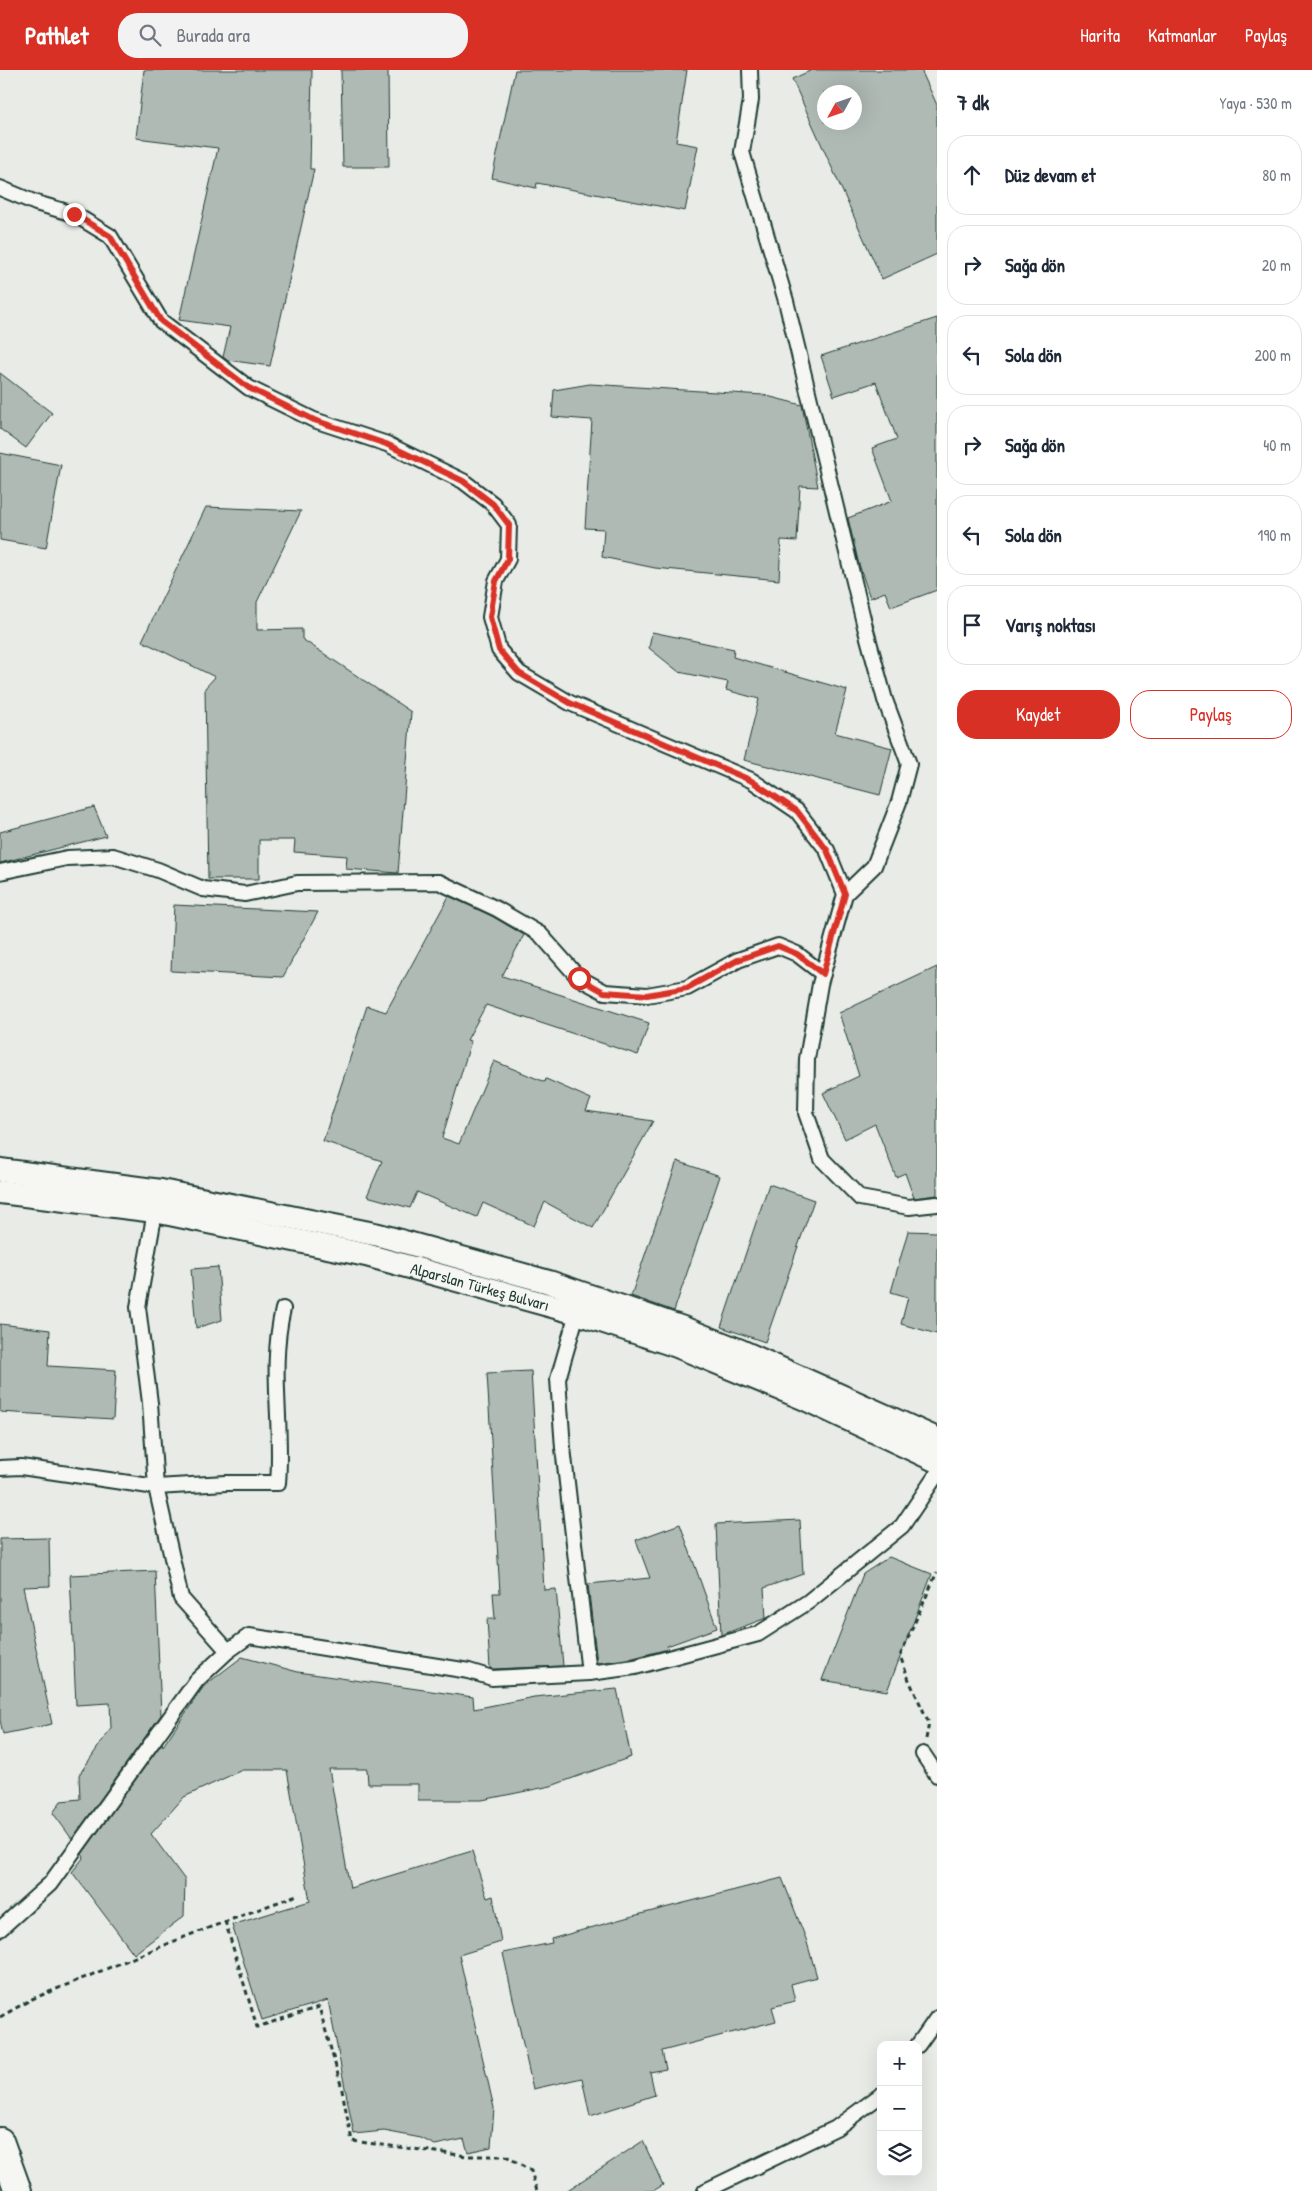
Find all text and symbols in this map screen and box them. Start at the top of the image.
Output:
search box [118,13,468,58]
text: Pathlet [25,19,88,51]
icon: search [136,21,164,49]
text: Burada ara [176,22,250,48]
text: Harita [1080,23,1120,48]
text: Katmanlar [1148,23,1217,48]
text: Paylaş [1245,23,1287,48]
north arrow [817,85,862,130]
text: 7 dk [957,88,989,117]
text: Yaya · 530 m [1219,92,1292,114]
icon: ahead [958,161,986,189]
text: Düz devam et [1005,162,1096,188]
text: 80 m [1262,164,1291,186]
route end [63,203,86,226]
icon: right [958,251,986,279]
text: Sağa dön [1005,252,1065,278]
text: 20 m [1262,254,1291,276]
icon: left [958,341,986,369]
text: Sola dön [1005,342,1062,368]
text: 200 m [1255,344,1291,366]
icon: right [958,431,986,459]
text: Sağa dön [1005,432,1065,458]
text: 40 m [1263,434,1291,456]
icon: left [958,521,986,549]
text: Sola dön [1005,522,1062,548]
text: 190 m [1258,524,1291,546]
icon: arrive [958,611,986,639]
text: Varış noktası [1005,612,1096,638]
button: Kaydet [957,690,1120,739]
button: Paylaş [1130,690,1292,739]
route start [568,967,591,990]
street label: Alparslan Türkeş Bulvarı [408,1257,552,1316]
map controls [877,2041,922,2176]
button: + [877,2041,922,2086]
button: − [877,2086,922,2131]
button: layers [877,2131,922,2176]

